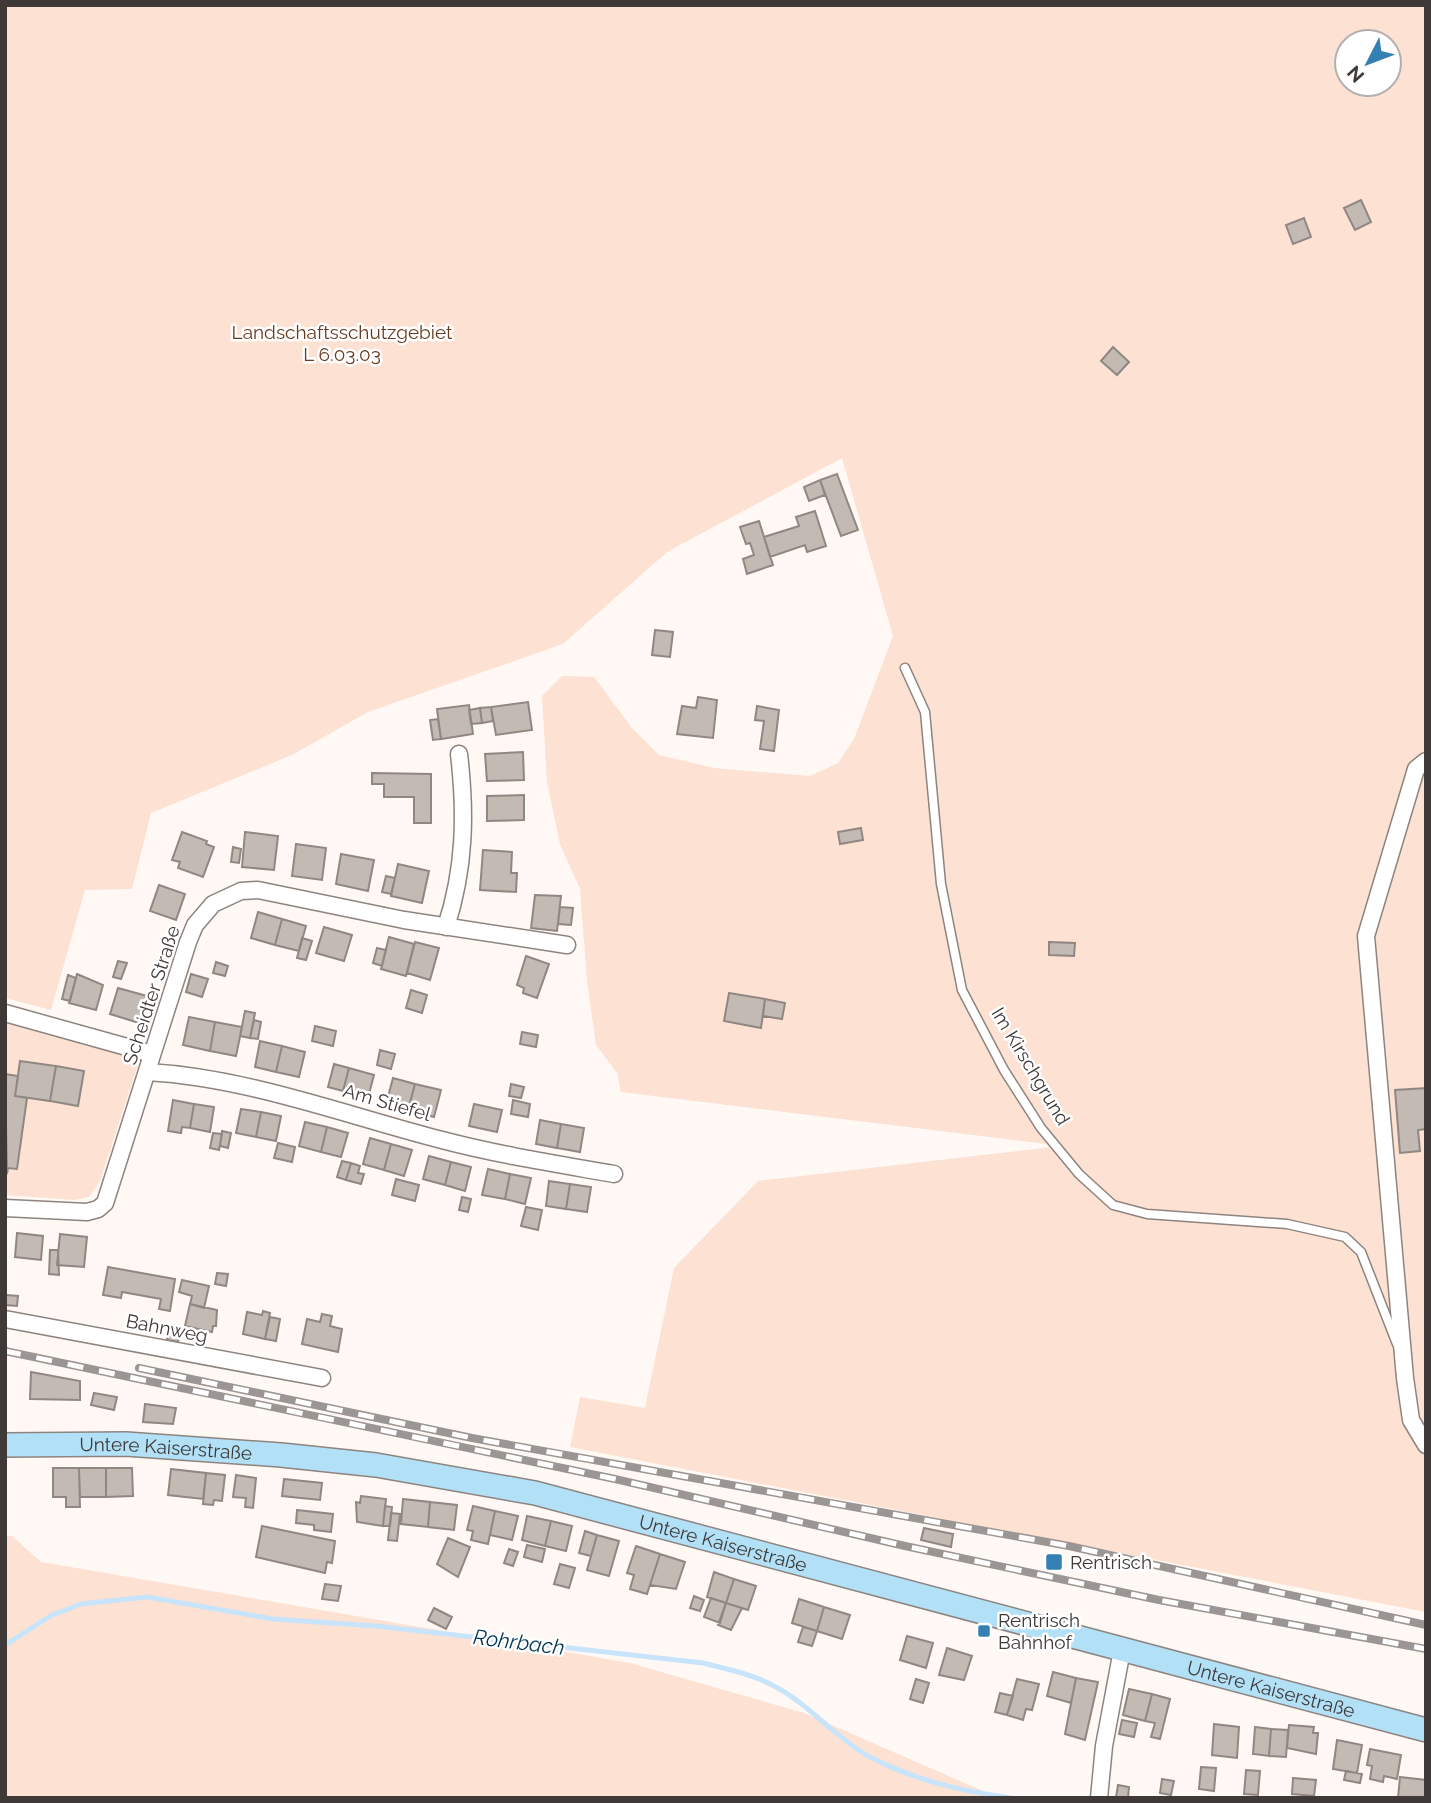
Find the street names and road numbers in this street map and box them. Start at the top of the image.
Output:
street label: Scheidter Straße [118,923,184,1067]
street label: Im Kirschgrund [987,1003,1075,1129]
street label: Am Stiefel [341,1079,434,1125]
street label: Bahnweg [124,1309,210,1347]
street label: Untere Kaiserstraße [79,1433,253,1464]
street label: Untere Kaiserstraße [637,1510,809,1576]
street label: Untere Kaiserstraße [1185,1656,1357,1722]

